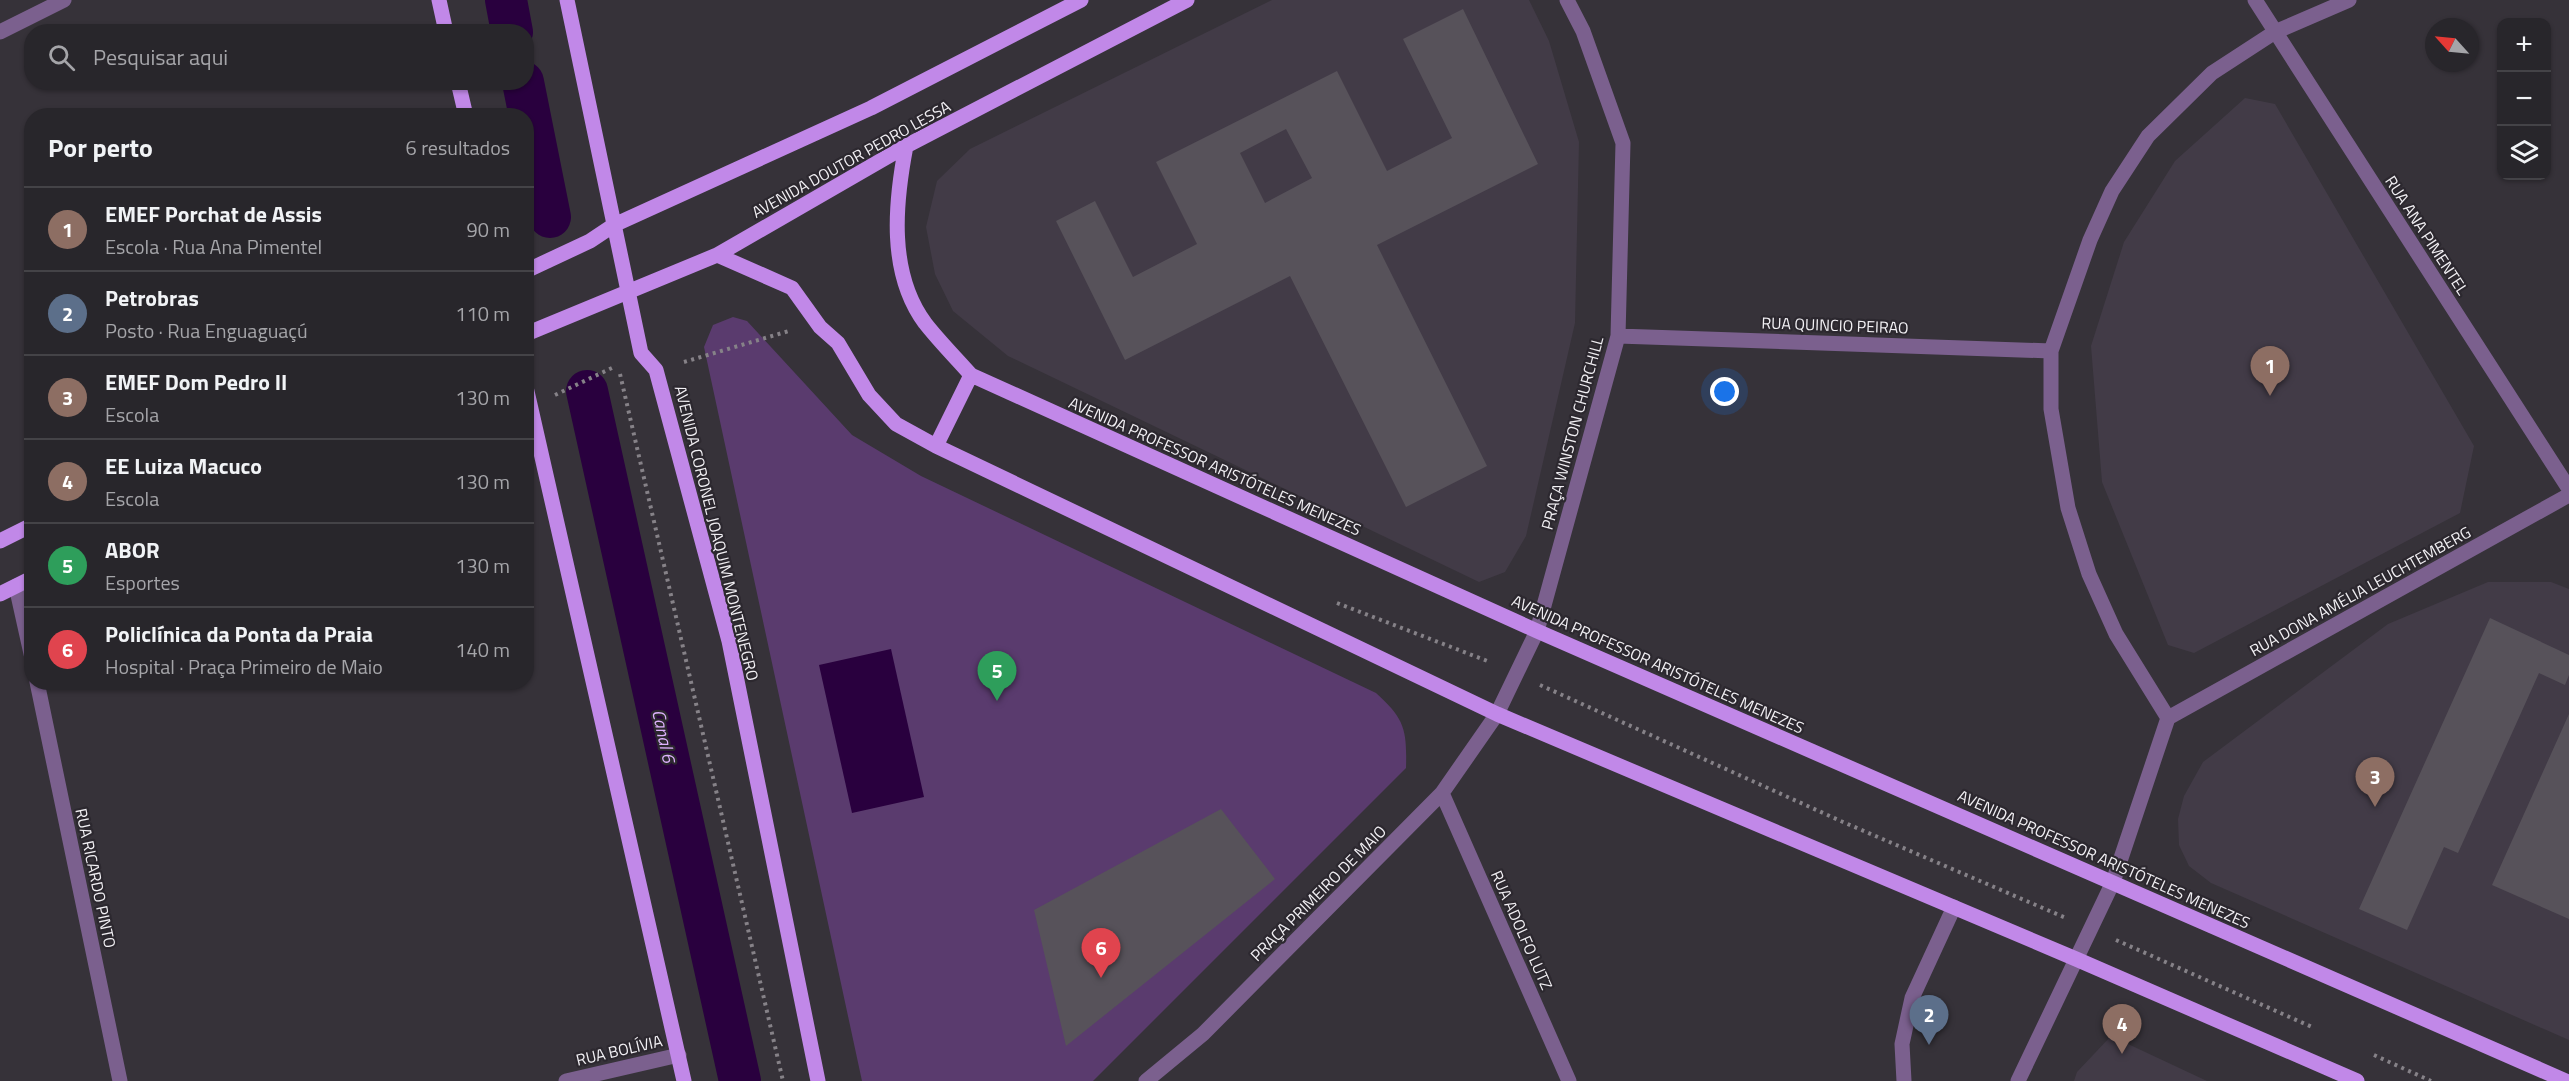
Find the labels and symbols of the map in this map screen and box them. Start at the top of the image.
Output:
north arrow [2425,18,2479,72]
street label: AVENIDA DOUTOR PEDRO LESSA [747,94,955,224]
street label: RUA ANA PIMENTEL [2379,171,2475,300]
street label: RUA QUINCIO PEIRAO [1761,310,1909,340]
street label: PRAÇA WINSTON CHURCHILL [1535,333,1609,532]
pin: 1 [2250,346,2290,396]
your location [1710,377,1739,406]
street label: AVENIDA CORONEL JOAQUIM MONTENEGRO [669,383,765,683]
street label: AVENIDA PROFESSOR ARISTÓTELES MENEZES [1065,390,1365,542]
street label: RUA DONA AMÉLIA LEUCHTEMBERG [2245,520,2475,662]
street label: AVENIDA PROFESSOR ARISTÓTELES MENEZES [1508,588,1808,740]
pin: 5 [978,652,1016,701]
water label: Canal 6 [645,707,683,767]
pin: 3 [2356,758,2394,807]
street label: AVENIDA PROFESSOR ARISTÓTELES MENEZES [1954,783,2254,935]
street label: RUA RICARDO PINTO [69,806,123,950]
street label: PRAÇA PRIMEIRO DE MAIO [1244,819,1392,967]
street label: RUA ADOLFO LUTZ [1485,867,1559,993]
pin: 6 [1082,928,1120,978]
pin: 2 [1910,996,1948,1045]
pin: 4 [2102,1004,2142,1054]
street label: RUA BOLÍVIA [573,1028,665,1072]

